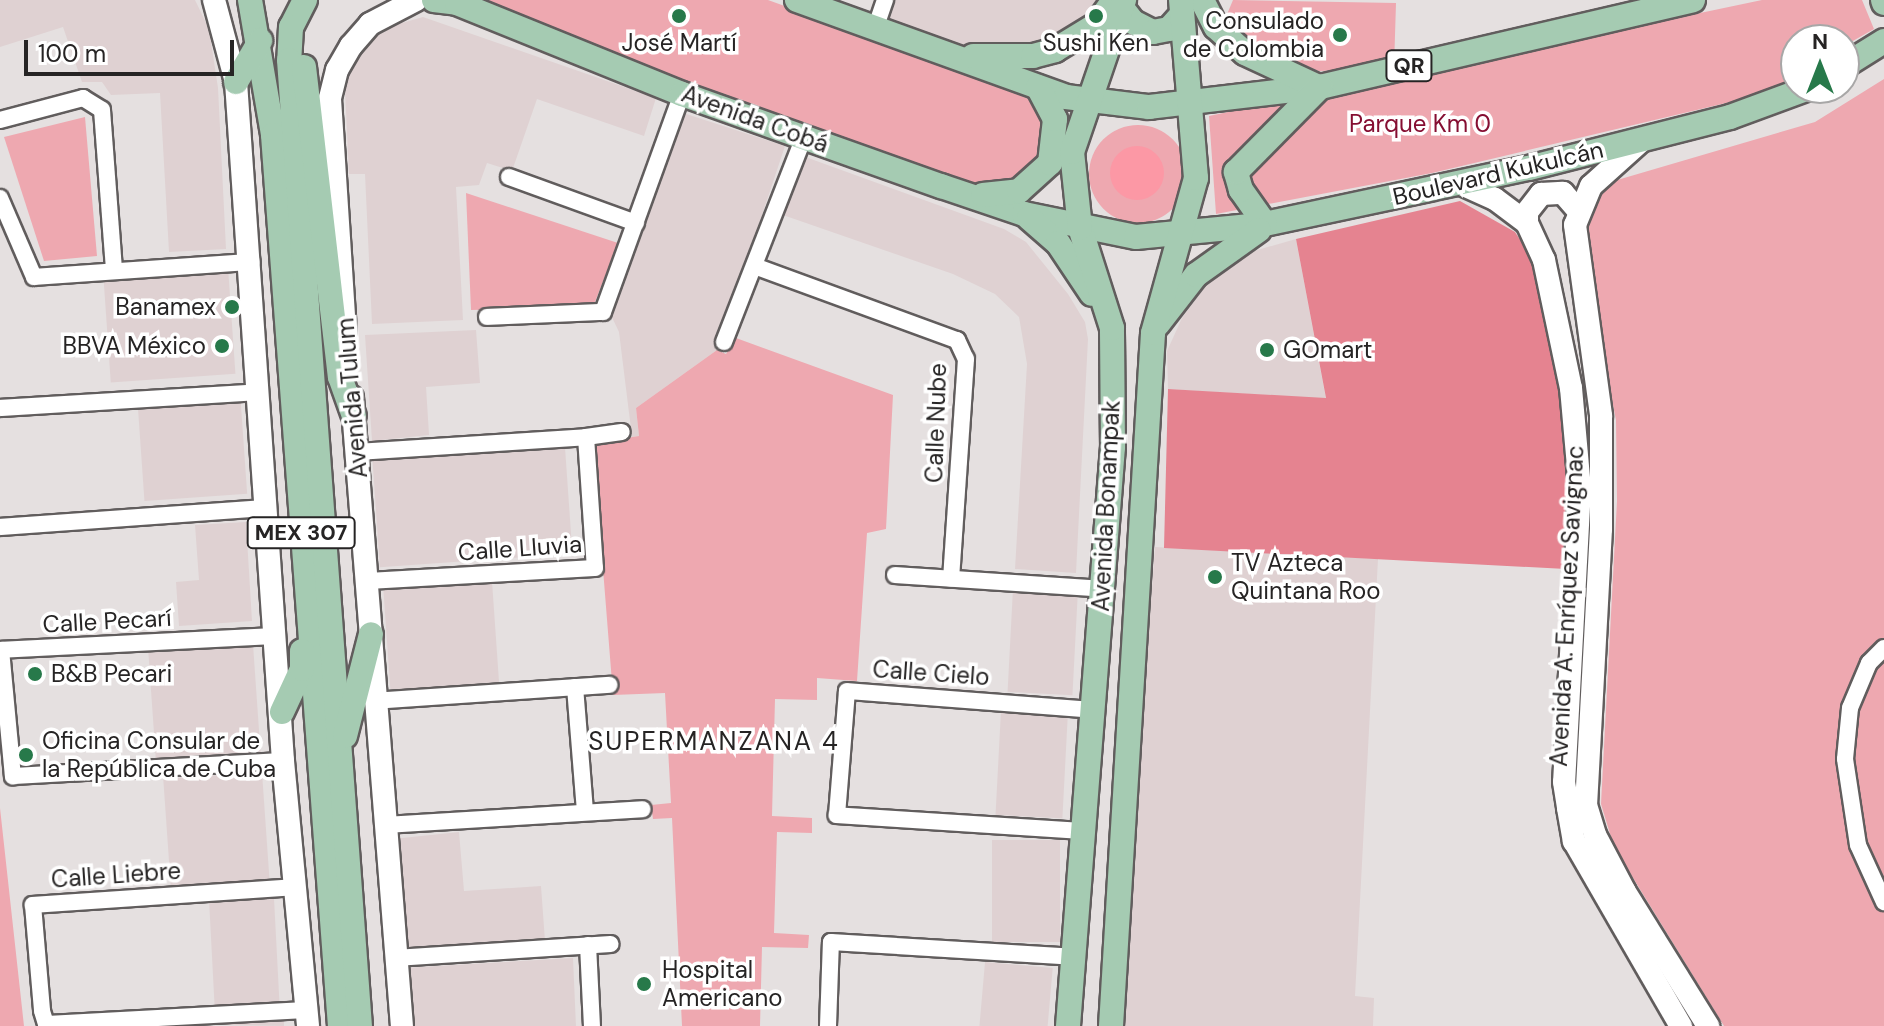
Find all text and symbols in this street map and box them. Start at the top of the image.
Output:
marker: José Martí [670,7,688,25]
marker: Sushi Ken [1087,7,1105,25]
place label: Consulado de Colombia [1183,7,1324,63]
scale bar [28,24,238,74]
north arrow [1780,24,1860,104]
marker: Consulado de Colombia [1331,26,1349,44]
text: N [1812,27,1828,56]
place label: José Martí [621,29,737,57]
place label: Sushi Ken [1043,29,1149,57]
text: 100 m [38,38,106,69]
road number: QR [1385,48,1433,84]
street label: Avenida Cobá [678,79,832,159]
park label: Parque Km 0 [1349,110,1491,138]
street label: Boulevard Kukulcán [1390,135,1606,211]
place label: Banamex [115,293,216,321]
marker: Banamex [223,298,241,316]
street label: Avenida Tulum [331,317,373,479]
place label: BBVA México [63,332,206,360]
place label: GOmart [1283,336,1372,364]
marker: BBVA México [213,337,231,355]
marker: GOmart [1258,341,1276,359]
street label: Calle Nube [920,363,952,483]
street label: Avenida Bonampak [1086,400,1126,612]
street label: Avenida A. Enríquez Savignac [1544,445,1590,767]
road number: MEX 307 [245,515,357,551]
street label: Calle Lluvia [457,529,583,567]
place label: TV Azteca Quintana Roo [1231,549,1381,605]
marker: TV Azteca Quintana Roo [1206,568,1224,586]
street label: Calle Pecarí [42,603,172,639]
street label: Calle Cielo [872,655,990,691]
place label: B&B Pecari [51,660,172,688]
marker: B&B Pecari [26,665,44,683]
district label: SUPERMANZANA 4 [588,726,840,758]
place label: Oficina Consular de la República de Cuba [42,727,276,783]
marker: Oficina Consular de la República de Cuba [17,746,35,764]
street label: Calle Liebre [50,856,182,894]
place label: Hospital Americano [662,956,782,1012]
marker: Hospital Americano [633,973,655,995]

